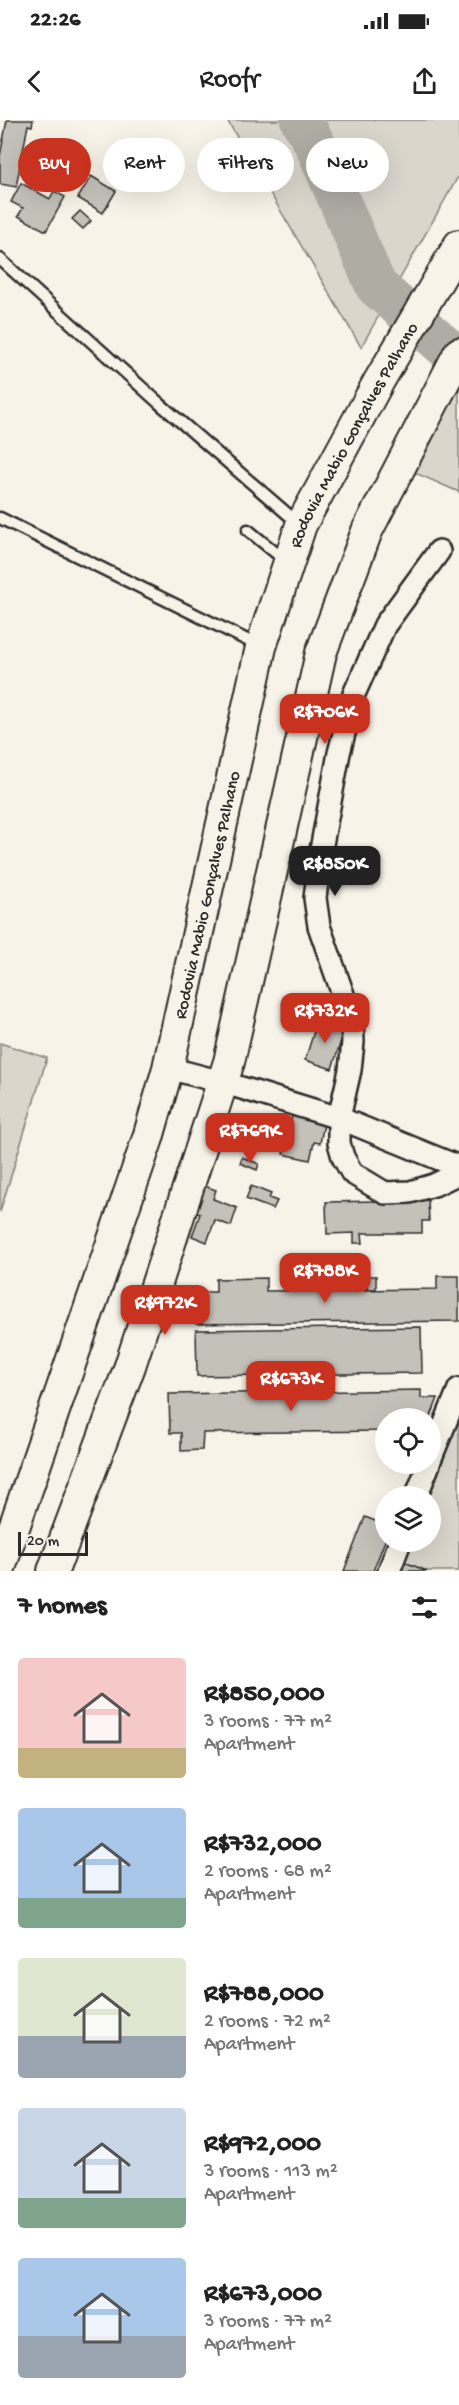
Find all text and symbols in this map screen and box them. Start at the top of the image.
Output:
text: 22:26 [30,8,80,34]
icon: back [18,65,51,98]
text: Roofr [200,65,260,97]
icon: share [408,65,441,98]
chip: Buy [18,138,91,192]
chip: Rent [103,138,185,192]
chip: Filters [197,138,294,192]
chip: New [306,138,389,192]
street label: Rodovia Mabio Gonçalves Palhano [286,319,424,551]
pin: R$706K [276,694,374,745]
text: R$706K [294,702,356,725]
street label: Rodovia Mabio Gonçalves Palhano [171,769,246,1021]
pin: R$850K [286,846,384,897]
text: R$850K [303,854,367,877]
pin: R$732K [276,993,374,1044]
text: R$732K [294,1001,356,1024]
pin: R$769K [201,1113,299,1164]
text: R$769K [219,1121,281,1144]
pin: R$788K [276,1253,374,1304]
text: R$788K [294,1261,356,1284]
pin: R$972K [116,1285,214,1336]
text: R$972K [135,1293,195,1316]
pin: R$673K [242,1361,340,1412]
text: R$673K [260,1369,322,1392]
map controls [375,1408,441,1552]
button: locate [375,1408,441,1474]
button: layers [375,1486,441,1552]
scale bar [18,1529,88,1556]
text: 20 m [27,1533,59,1552]
icon: filters [408,1591,441,1624]
text: 7 homes [18,1592,107,1623]
text: R$850,000 [204,1680,324,1711]
icon: home [66,1682,138,1754]
text: 3 rooms · 77 m² [204,1711,332,1734]
text: Apartment [204,1734,294,1757]
text: R$732,000 [204,1830,322,1861]
icon: home [66,1832,138,1904]
text: 2 rooms · 68 m² [204,1861,332,1884]
text: Apartment [204,1884,294,1907]
text: R$788,000 [204,1980,324,2011]
icon: home [66,1982,138,2054]
text: 2 rooms · 72 m² [204,2011,331,2034]
text: Apartment [204,2034,294,2057]
text: R$972,000 [204,2130,321,2161]
icon: home [66,2132,138,2204]
text: 3 rooms · 113 m² [204,2161,338,2184]
text: Apartment [204,2184,294,2207]
text: R$673,000 [204,2280,322,2311]
icon: home [66,2282,138,2354]
text: 3 rooms · 77 m² [204,2311,332,2334]
text: Apartment [204,2334,294,2357]

